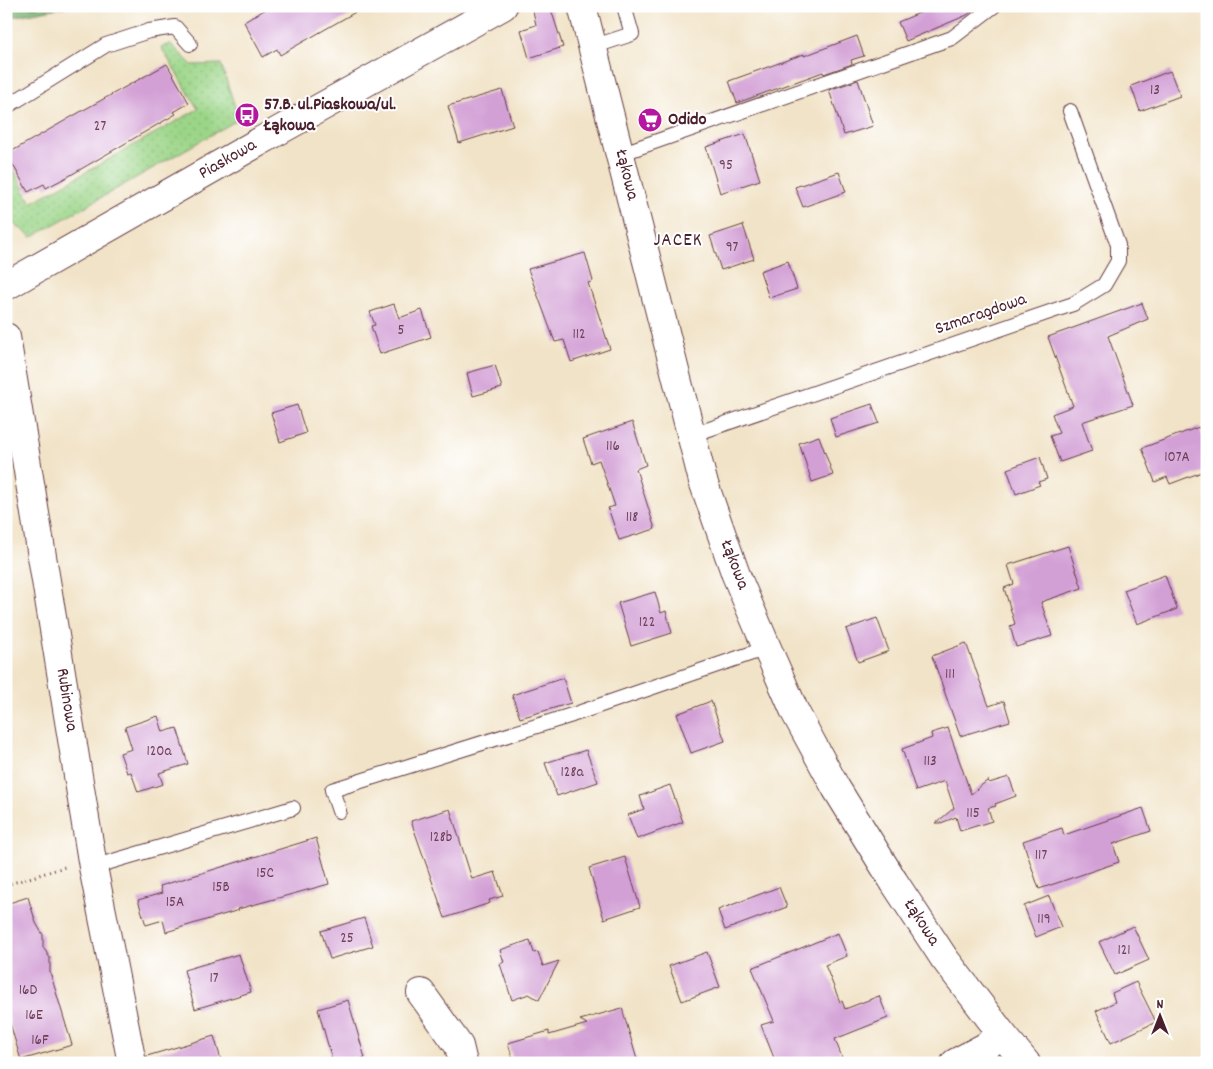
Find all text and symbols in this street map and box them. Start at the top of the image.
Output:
house number: 13 [1150,80,1160,102]
place label: 57.B. ul.Piaskowa/ul. Łąkowa [263,93,396,139]
bus stop icon: 57.B. ul.Piaskowa/ul. Łąkowa [234,102,260,128]
supermarket icon: Odido [637,107,663,133]
place label: Odido [668,108,707,133]
house number: 27 [94,116,106,138]
street label: Piaskowa [195,133,262,187]
street label: Łąkowa [607,146,644,203]
house number: 95 [719,155,733,177]
district label: JACEK [653,228,703,255]
house number: 97 [726,237,739,259]
street label: Szmaragdowa [932,288,1031,342]
house number: 5 [398,320,405,342]
house number: 112 [572,324,586,346]
house number: 116 [606,436,620,458]
house number: 107A [1164,447,1190,469]
house number: 118 [626,507,638,529]
street label: Łąkowa [713,536,755,594]
house number: 122 [639,612,655,634]
house number: 111 [945,664,955,686]
street label: Rubinowa [49,666,83,734]
house number: 120a [146,741,172,763]
house number: 113 [923,751,937,773]
house number: 128a [561,762,584,784]
house number: 115 [966,803,980,825]
house number: 128b [430,827,452,849]
house number: 117 [1035,845,1047,867]
house number: 15C [256,863,274,885]
house number: 15B [212,877,230,899]
house number: 15A [166,892,184,914]
street label: Łąkowa [896,894,946,952]
house number: 119 [1037,909,1051,931]
house number: 25 [340,928,354,950]
house number: 121 [1117,940,1131,962]
house number: 17 [209,968,219,990]
house number: 16D [19,980,37,1002]
north arrow [1136,992,1186,1042]
text: N [1157,995,1164,1015]
house number: 16E [25,1005,43,1027]
house number: 16F [31,1030,49,1052]

